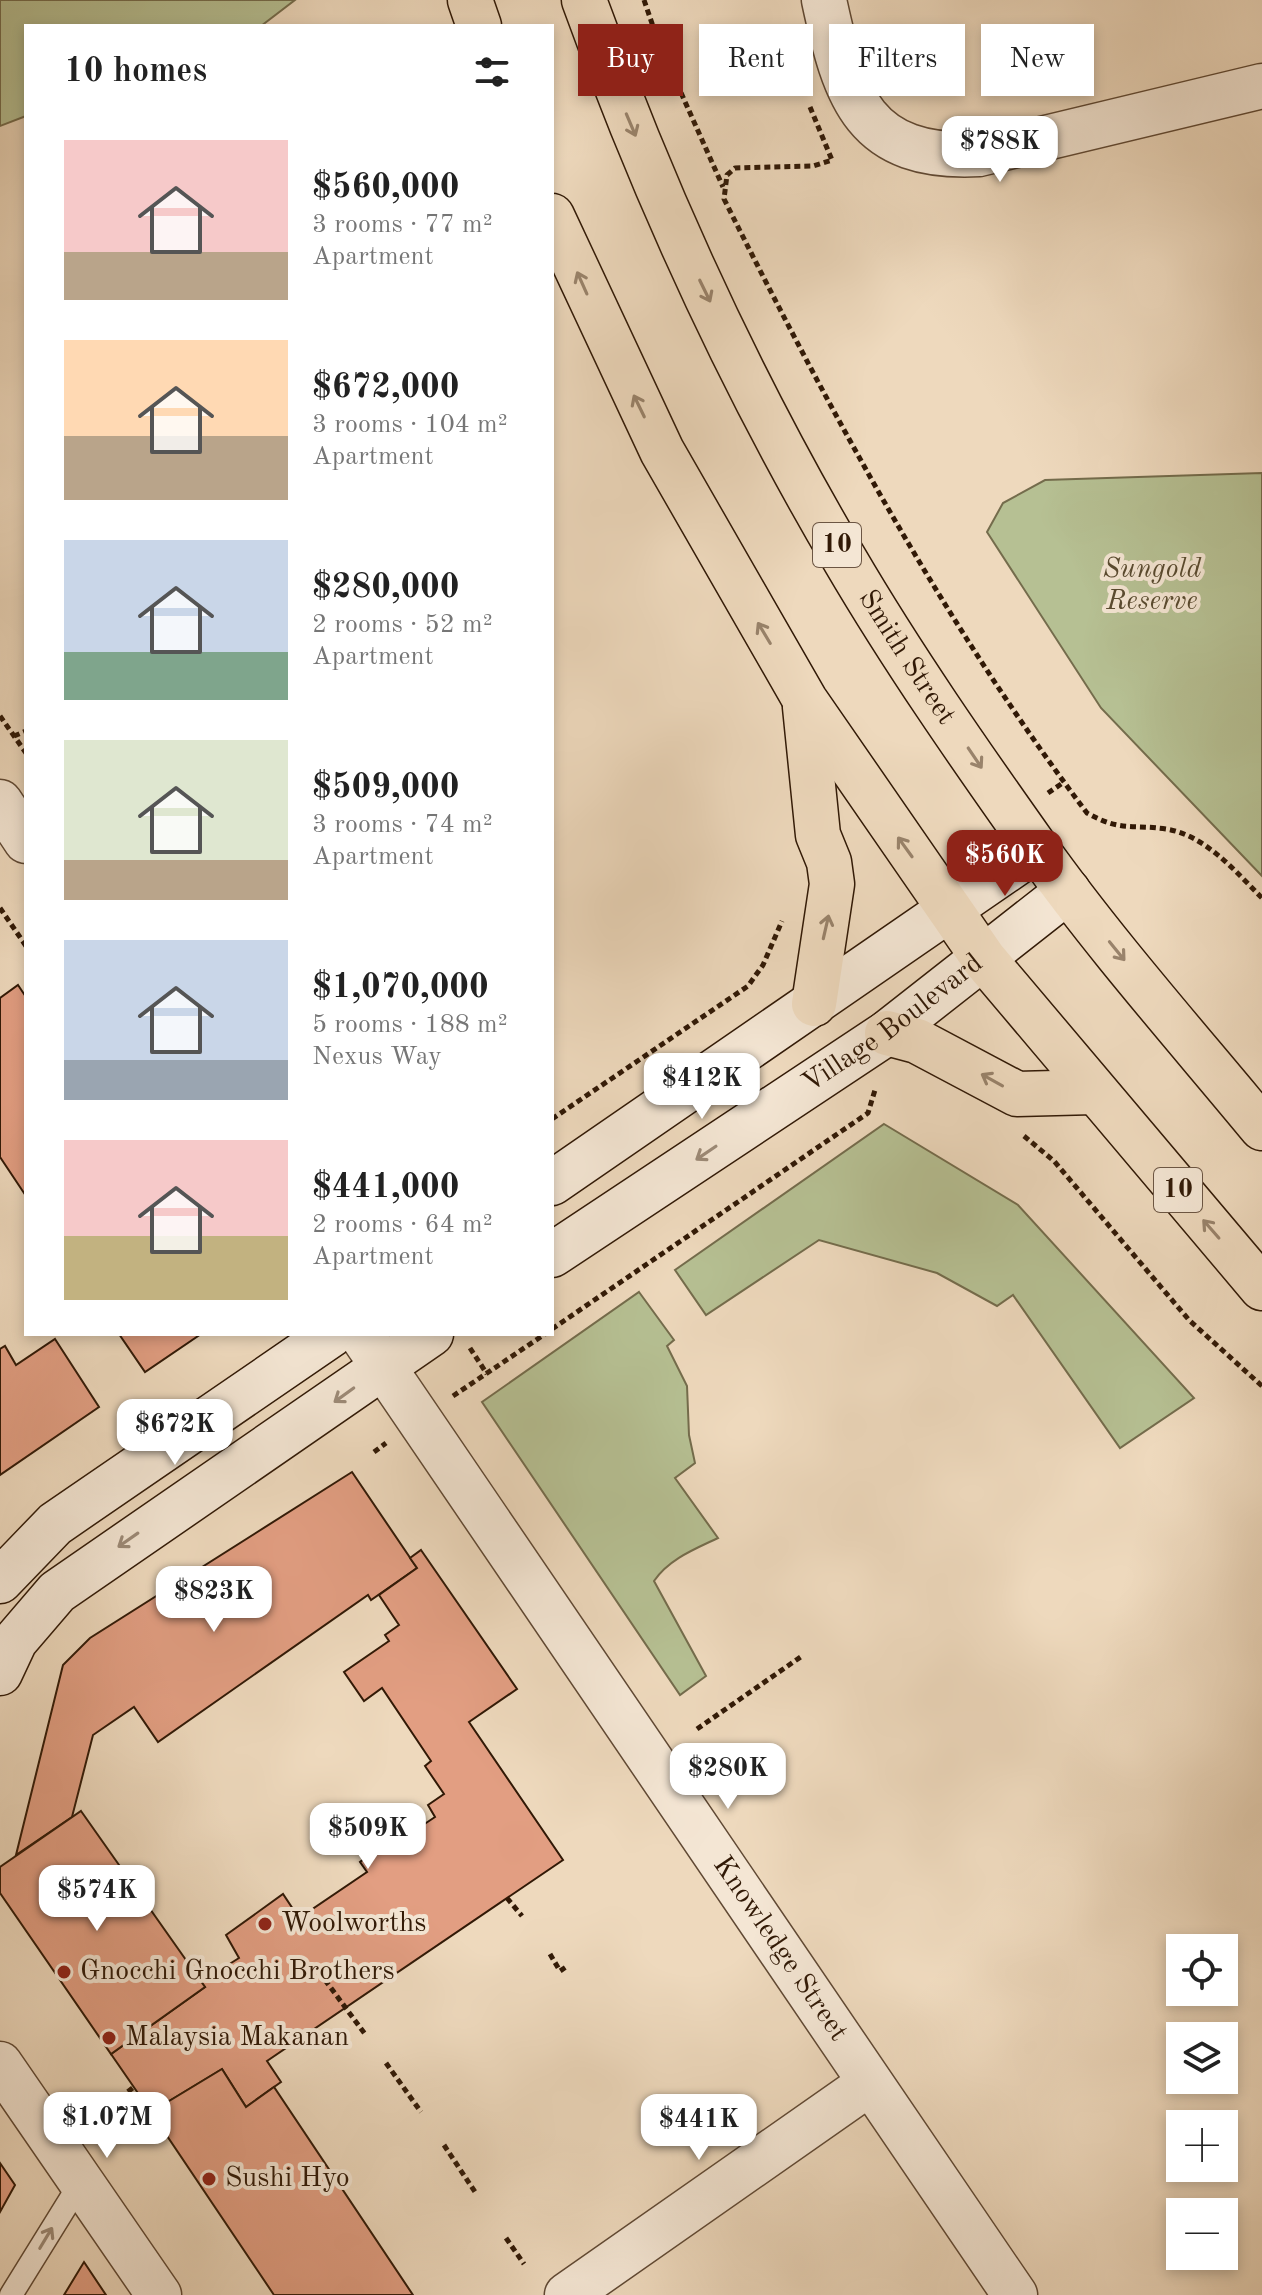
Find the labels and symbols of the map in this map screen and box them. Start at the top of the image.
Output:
one-way arrow [624,113,639,137]
pin: $788K [944,116,1056,184]
one-way arrow [574,272,589,296]
one-way arrow [698,279,713,303]
one-way arrow [631,394,646,418]
road number: 10 [813,523,861,567]
park label: Sungold Reserve [1103,556,1202,616]
street label: Smith Street [853,585,960,730]
one-way arrow [756,622,772,645]
one-way arrow [967,747,983,769]
pin: $560K [949,830,1061,898]
one-way arrow [897,836,913,858]
one-way arrow [819,915,834,940]
one-way arrow [1108,940,1126,961]
street label: Village Boulevard [798,949,988,1099]
pin: $412K [646,1053,758,1121]
one-way arrow [981,1071,1004,1087]
one-way arrow [695,1146,718,1162]
road number: 10 [1154,1168,1202,1212]
one-way arrow [1202,1219,1220,1240]
one-way arrow [334,1386,355,1403]
pin: $672K [119,1399,231,1467]
one-way arrow [118,1532,140,1548]
pin: $823K [158,1566,270,1634]
pin: $280K [672,1743,784,1811]
pin: $509K [312,1803,424,1871]
street label: Knowledge Street [707,1852,852,2047]
pin: $574K [41,1865,153,1933]
place label: Woolworths [281,1910,427,1938]
marker: Woolworths [256,1915,274,1933]
place label: Gnocchi Gnocchi Brothers [80,1958,395,1986]
marker: Gnocchi Gnocchi Brothers [55,1963,73,1981]
place label: Malaysia Makanan [125,2024,349,2052]
marker: Malaysia Makanan [100,2029,118,2047]
pin: $1.07M [42,2092,172,2160]
pin: $441K [643,2094,755,2162]
place label: Sushi Hyo [225,2165,350,2193]
marker: Sushi Hyo [200,2170,218,2188]
one-way arrow [38,2227,54,2250]

